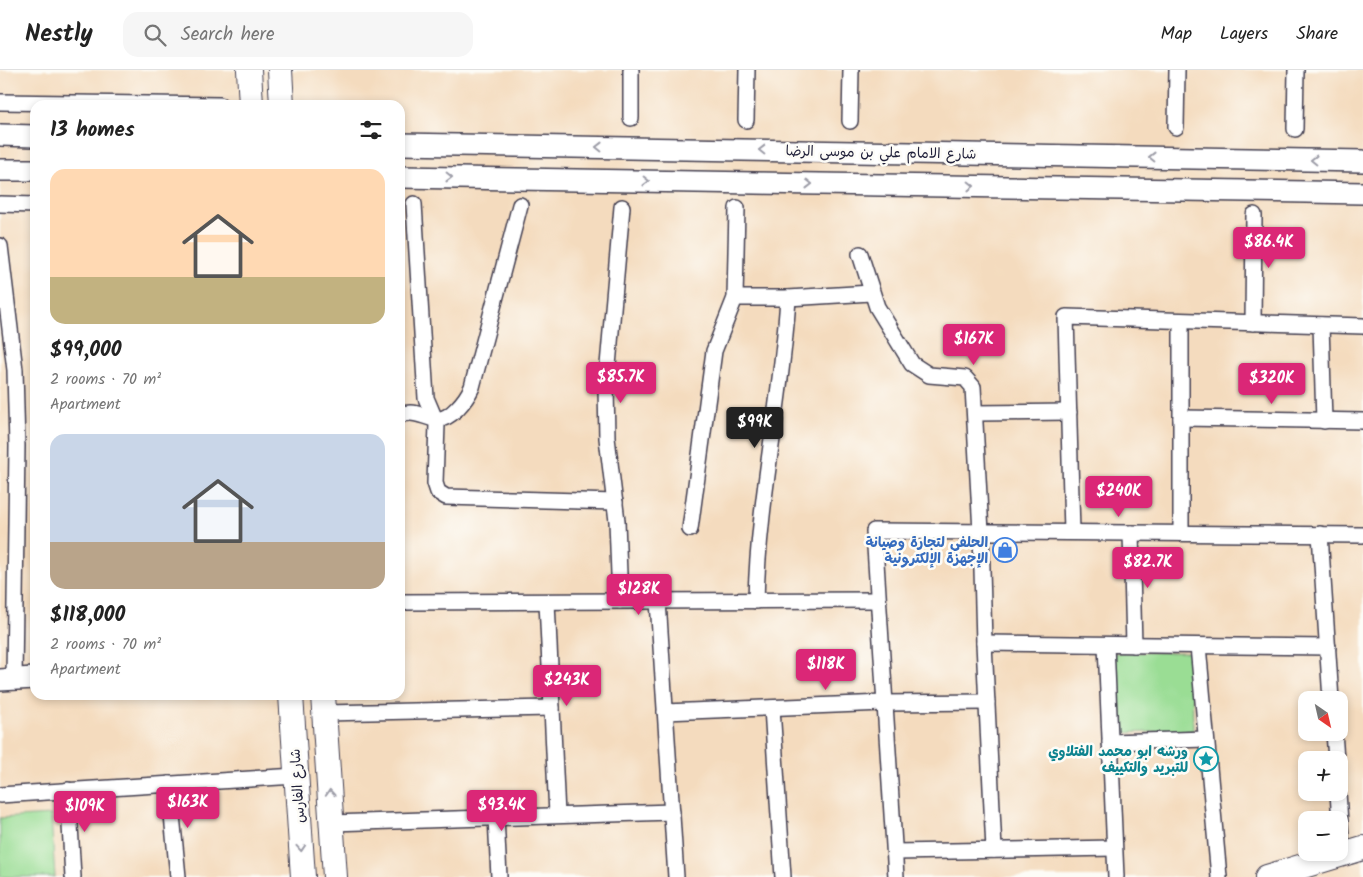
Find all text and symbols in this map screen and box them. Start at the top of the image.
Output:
search box [123,12,473,57]
text: Nestly [25,15,93,54]
text: Search here [181,20,274,50]
text: Map [1161,20,1192,49]
text: Layers [1220,20,1268,49]
text: Share [1296,20,1338,49]
icon: search [141,21,169,49]
text: 13 homes [50,114,135,147]
icon: filters [357,116,385,144]
street label: شارع الامام علي بن موسى الرضا [785,140,977,167]
one-way arrow [595,142,603,152]
one-way arrow [758,145,766,155]
one-way arrow [1148,152,1156,162]
one-way arrow [1310,155,1318,165]
one-way arrow [445,172,453,183]
one-way arrow [642,176,650,186]
one-way arrow [805,178,813,189]
one-way arrow [967,181,975,192]
icon: home [173,201,263,291]
pin: $86.4K [1228,226,1310,269]
text: $86.4K [1244,230,1294,255]
pin: $167K [939,324,1009,366]
text: $167K [954,327,994,352]
text: $99,000 [50,334,122,367]
pin: $85.7K [580,362,662,404]
pin: $320K [1237,362,1307,405]
text: $85.7K [597,365,645,390]
text: $320K [1249,366,1295,391]
text: 2 rooms · 70 m² [50,367,161,392]
text: Apartment [50,392,121,417]
pin: $99K [725,406,785,449]
text: $99K [737,410,773,435]
icon: home [173,466,263,556]
pin: $240K [1084,476,1154,518]
text: $240K [1096,479,1142,504]
place label: الحلفي لتجارة وصيانة الإجهزة الإلكترونية [866,532,988,570]
shop icon: الحلفي لتجارة وصيانة الإجهزة الإلكترونية [992,537,1018,563]
pin: $82.7K [1107,546,1189,589]
text: $82.7K [1123,550,1173,575]
pin: $128K [604,574,674,616]
text: $128K [618,577,660,602]
text: $118,000 [50,599,125,632]
text: 2 rooms · 70 m² [50,632,161,657]
pin: $118K [791,648,861,691]
text: $118K [807,652,845,677]
text: Apartment [50,657,121,682]
pin: $243K [532,664,602,707]
text: $243K [544,668,590,693]
north arrow [1298,691,1348,741]
map controls [1298,691,1348,861]
place label: ورشه ابو محمد الفتلاوي للتبريد والتكييف [1048,741,1188,779]
place icon: ورشه ابو محمد الفتلاوي للتبريد والتكييف [1193,746,1219,772]
street label: شارع الفارس [284,748,312,824]
button: + [1298,751,1348,801]
pin: $163K [153,786,223,829]
one-way arrow [324,789,335,797]
pin: $109K [50,790,120,833]
text: $163K [167,790,209,815]
pin: $93.4K [461,790,543,832]
text: $93.4K [478,793,526,818]
text: $109K [65,794,105,819]
button: − [1298,811,1348,861]
one-way arrow [295,845,306,853]

